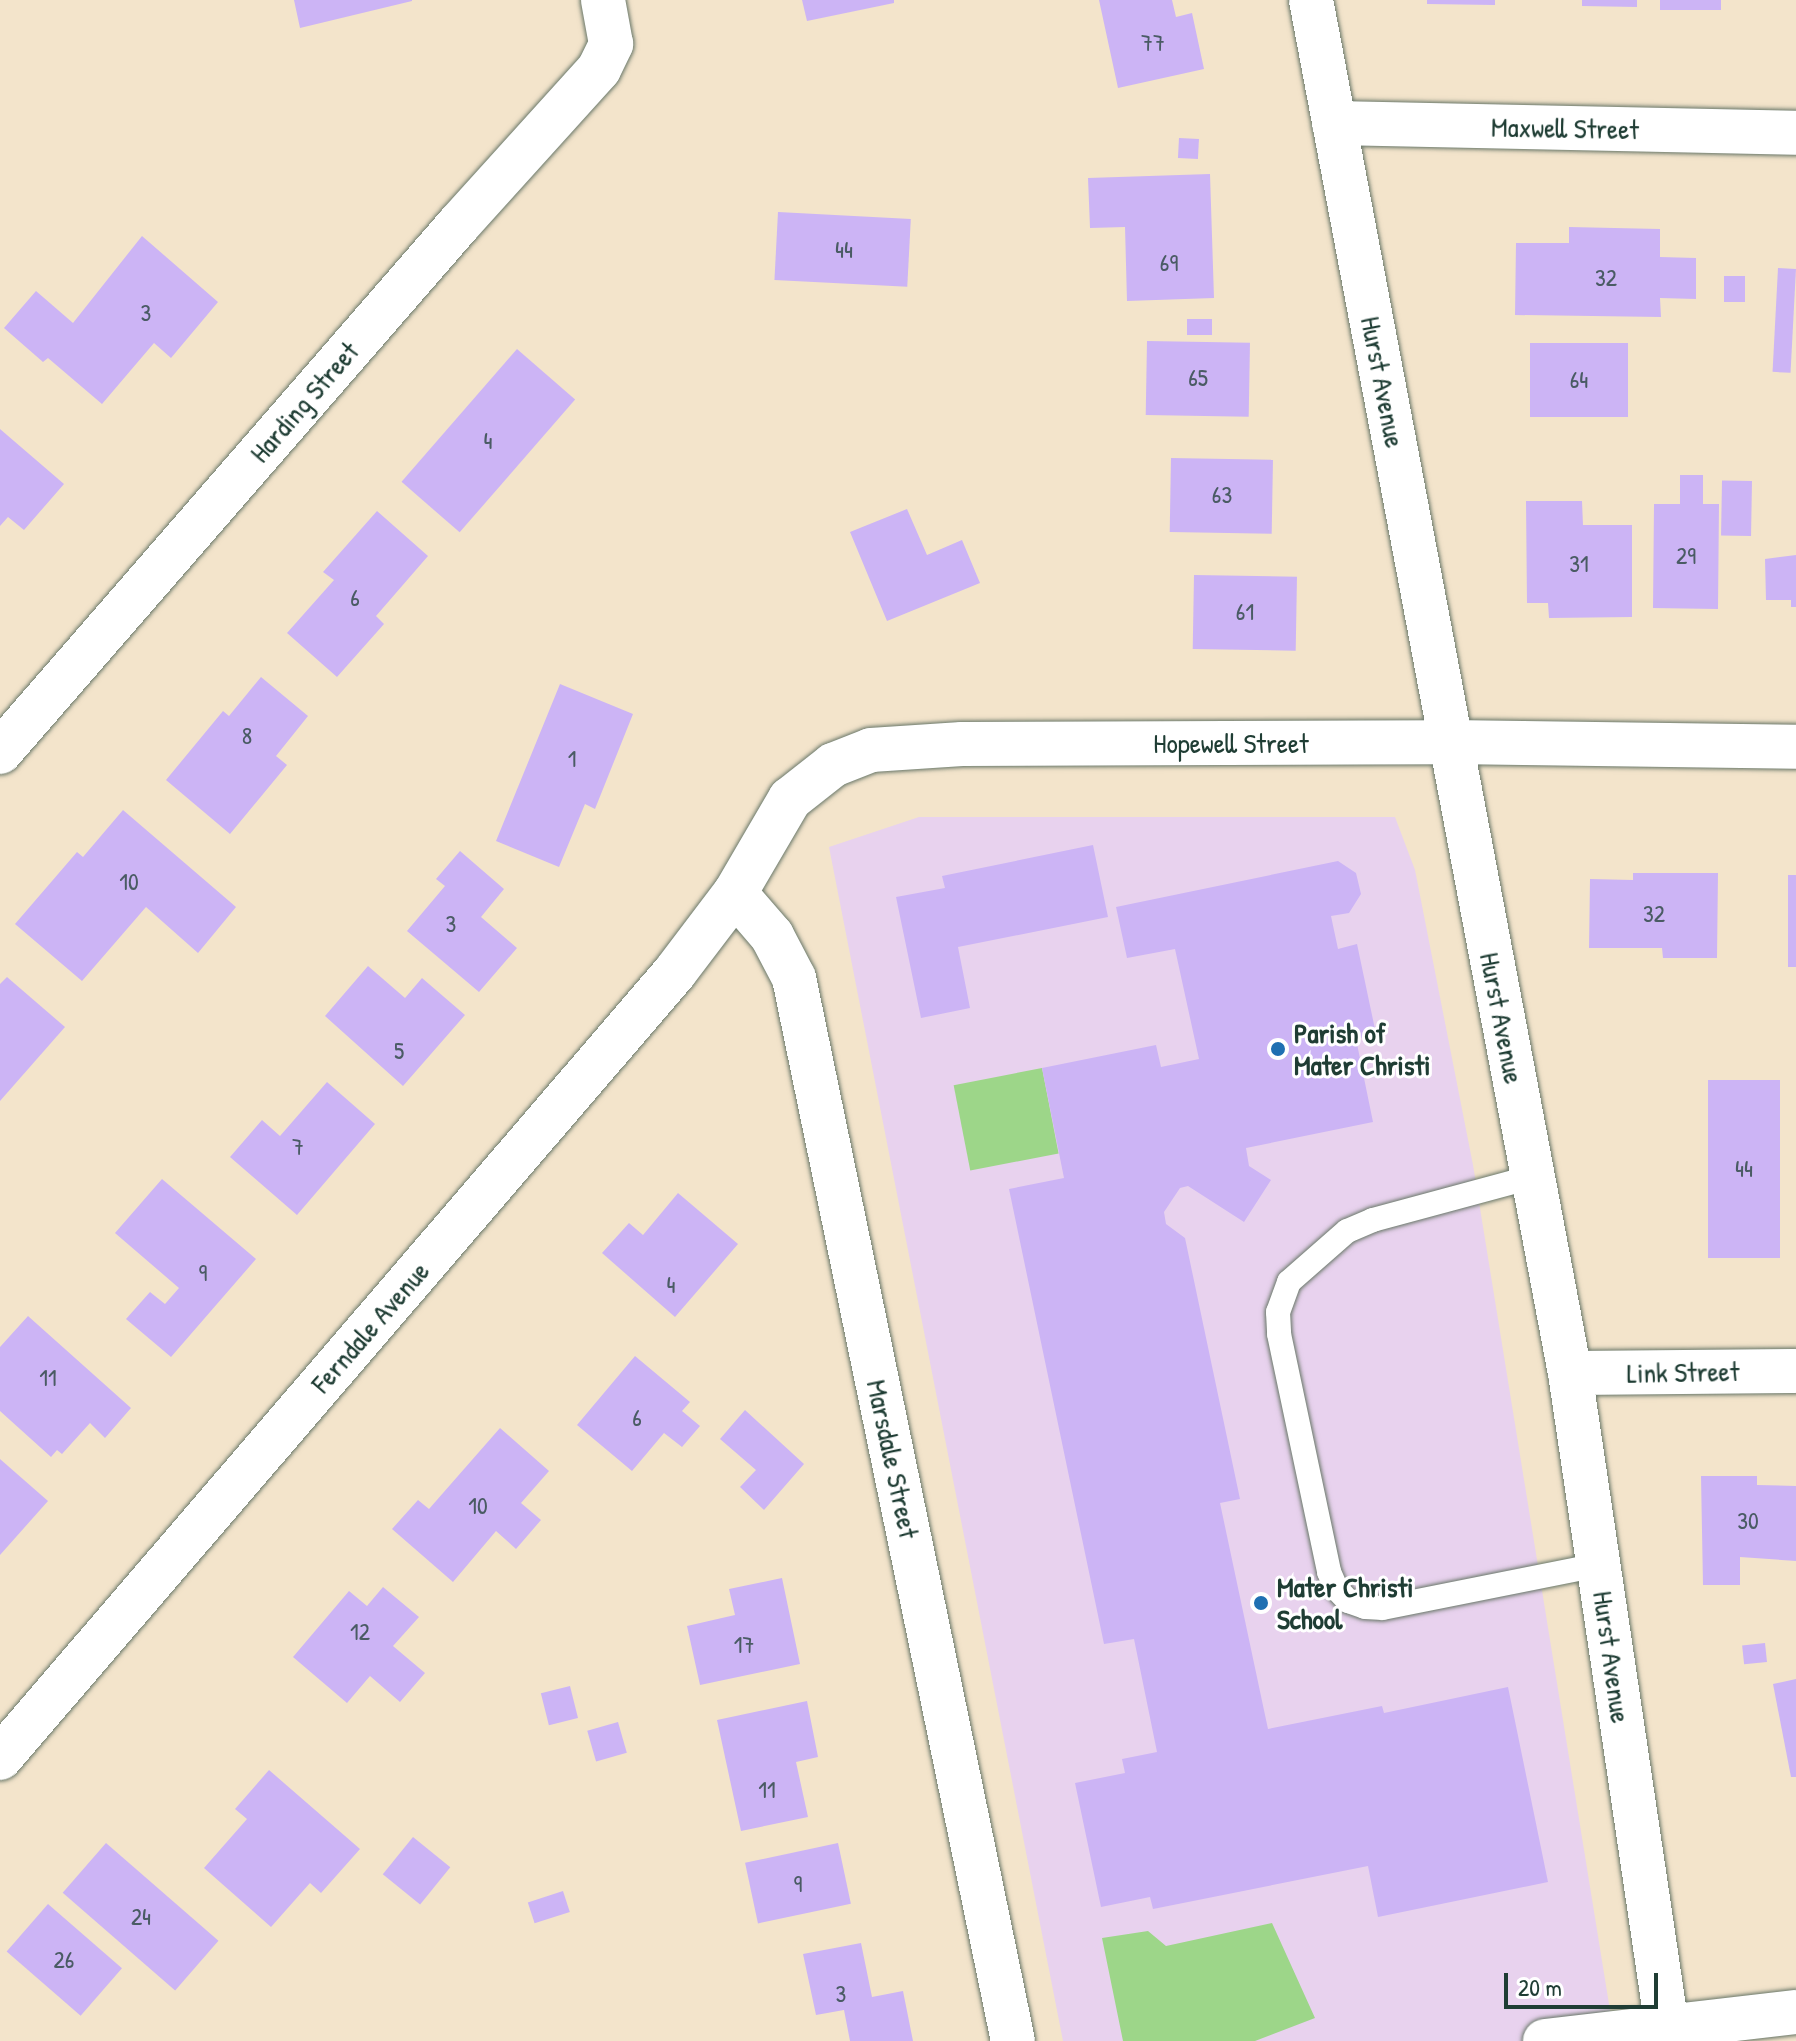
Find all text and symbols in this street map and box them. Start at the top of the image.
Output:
house number: 77 [1141,29,1165,57]
street label: Maxwell Street [1491,110,1639,146]
house number: 44 [835,236,853,264]
house number: 69 [1160,249,1178,277]
house number: 32 [1595,264,1617,292]
house number: 3 [141,299,151,327]
street label: Hurst Avenue [1354,314,1412,450]
street label: Harding Street [243,335,365,469]
house number: 65 [1188,364,1208,392]
house number: 64 [1570,366,1588,394]
house number: 4 [484,427,492,455]
house number: 63 [1212,481,1232,509]
house number: 29 [1676,542,1696,570]
house number: 31 [1569,550,1589,578]
house number: 6 [350,584,360,612]
house number: 61 [1236,598,1254,626]
house number: 8 [242,722,252,750]
street label: Hopewell Street [1153,726,1309,760]
house number: 1 [568,745,576,773]
house number: 10 [119,868,139,896]
house number: 32 [1643,900,1665,928]
house number: 3 [446,910,456,938]
street label: Hurst Avenue [1473,950,1531,1086]
place label: Parish of Mater Christi [1294,1016,1430,1082]
house number: 5 [394,1037,404,1065]
marker: Parish of Mater Christi [1269,1040,1287,1058]
house number: 7 [292,1133,304,1161]
house number: 44 [1735,1155,1753,1183]
street label: Ferndale Avenue [304,1254,436,1400]
house number: 9 [199,1259,207,1287]
house number: 4 [667,1271,675,1299]
street label: Link Street [1626,1354,1740,1390]
house number: 11 [39,1364,57,1392]
street label: Marsdale Street [860,1377,926,1541]
house number: 6 [632,1404,642,1432]
house number: 10 [468,1492,488,1520]
house number: 30 [1737,1507,1759,1535]
place label: Mater Christi School [1277,1570,1413,1636]
street label: Hurst Avenue [1586,1589,1638,1725]
marker: Mater Christi School [1252,1594,1270,1612]
house number: 12 [350,1618,370,1646]
house number: 17 [734,1631,754,1659]
house number: 11 [758,1776,776,1804]
house number: 9 [794,1870,802,1898]
house number: 24 [131,1903,151,1931]
house number: 26 [54,1946,74,1974]
scale bar [1508,1957,1662,2007]
text: 20 m [1518,1971,1562,2003]
house number: 3 [836,1980,846,2008]

